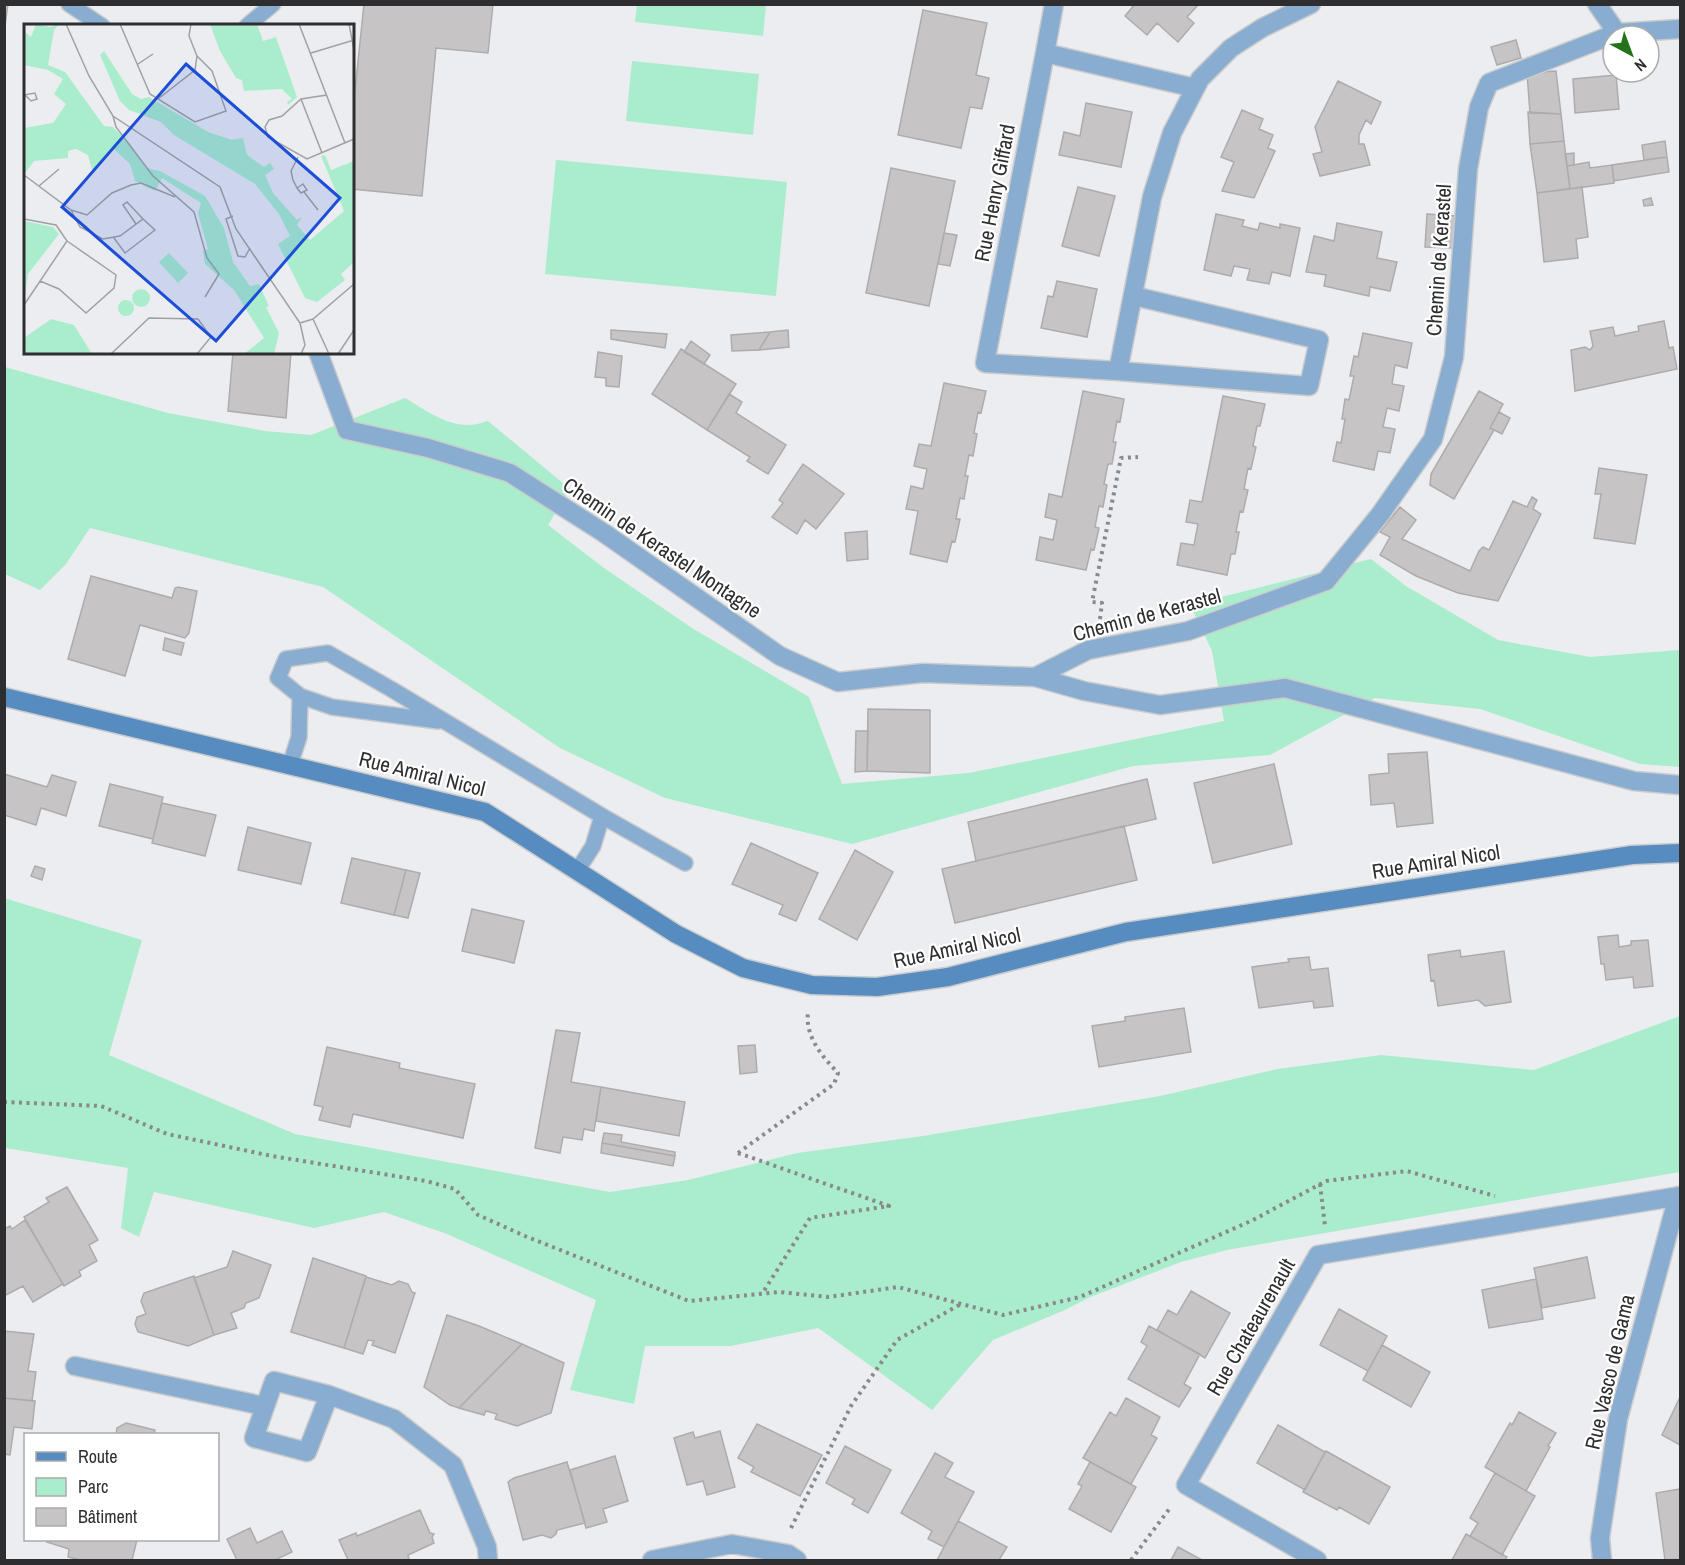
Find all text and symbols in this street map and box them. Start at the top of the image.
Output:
inset map [24,24,354,354]
north arrow [1601,24,1661,84]
text: N [1630,54,1652,77]
street label: Rue Henry Giffard [967,122,1022,264]
street label: Chemin de Kerastel [1419,183,1458,337]
street label: Chemin de Kerastel Montagne [557,470,767,625]
street label: Chemin de Kerastel [1070,581,1224,648]
street label: Rue Amiral Nicol [356,744,488,803]
street label: Rue Amiral Nicol [1370,837,1502,886]
street label: Rue Amiral Nicol [891,920,1023,975]
street label: Rue Chateaurenault [1199,1253,1302,1401]
street label: Rue Vasco de Gama [1578,1291,1642,1452]
legend [24,1433,219,1541]
text: Route [78,1444,117,1469]
text: Parc [78,1474,108,1499]
text: Bâtiment [78,1504,137,1529]

